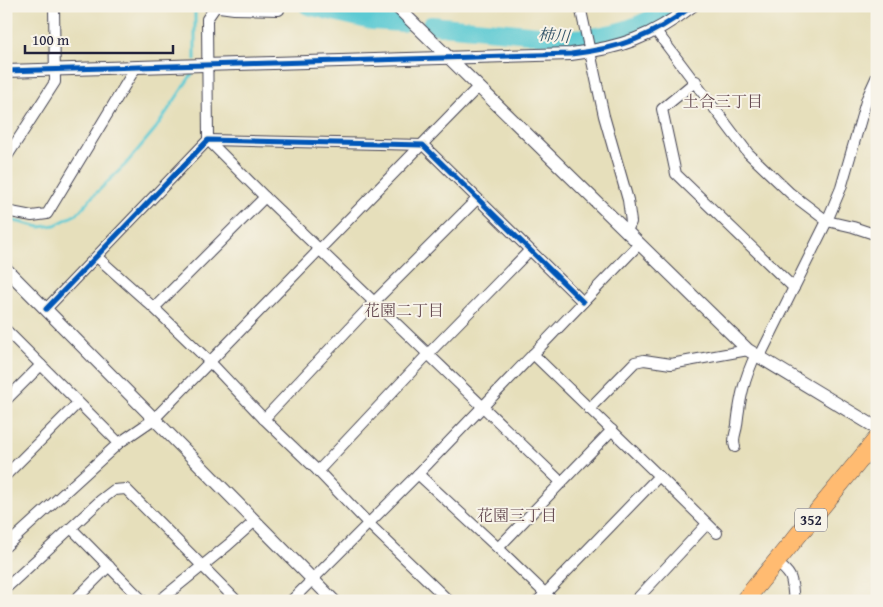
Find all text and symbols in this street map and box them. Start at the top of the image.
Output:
scale bar [25,22,172,54]
water label: 柿川 [537,22,573,48]
text: 100 m [32,29,70,50]
district label: 土合三丁目 [683,89,763,113]
district label: 花園二丁目 [364,298,444,322]
district label: 花園三丁目 [477,503,557,527]
road number: 352 [795,508,827,532]

